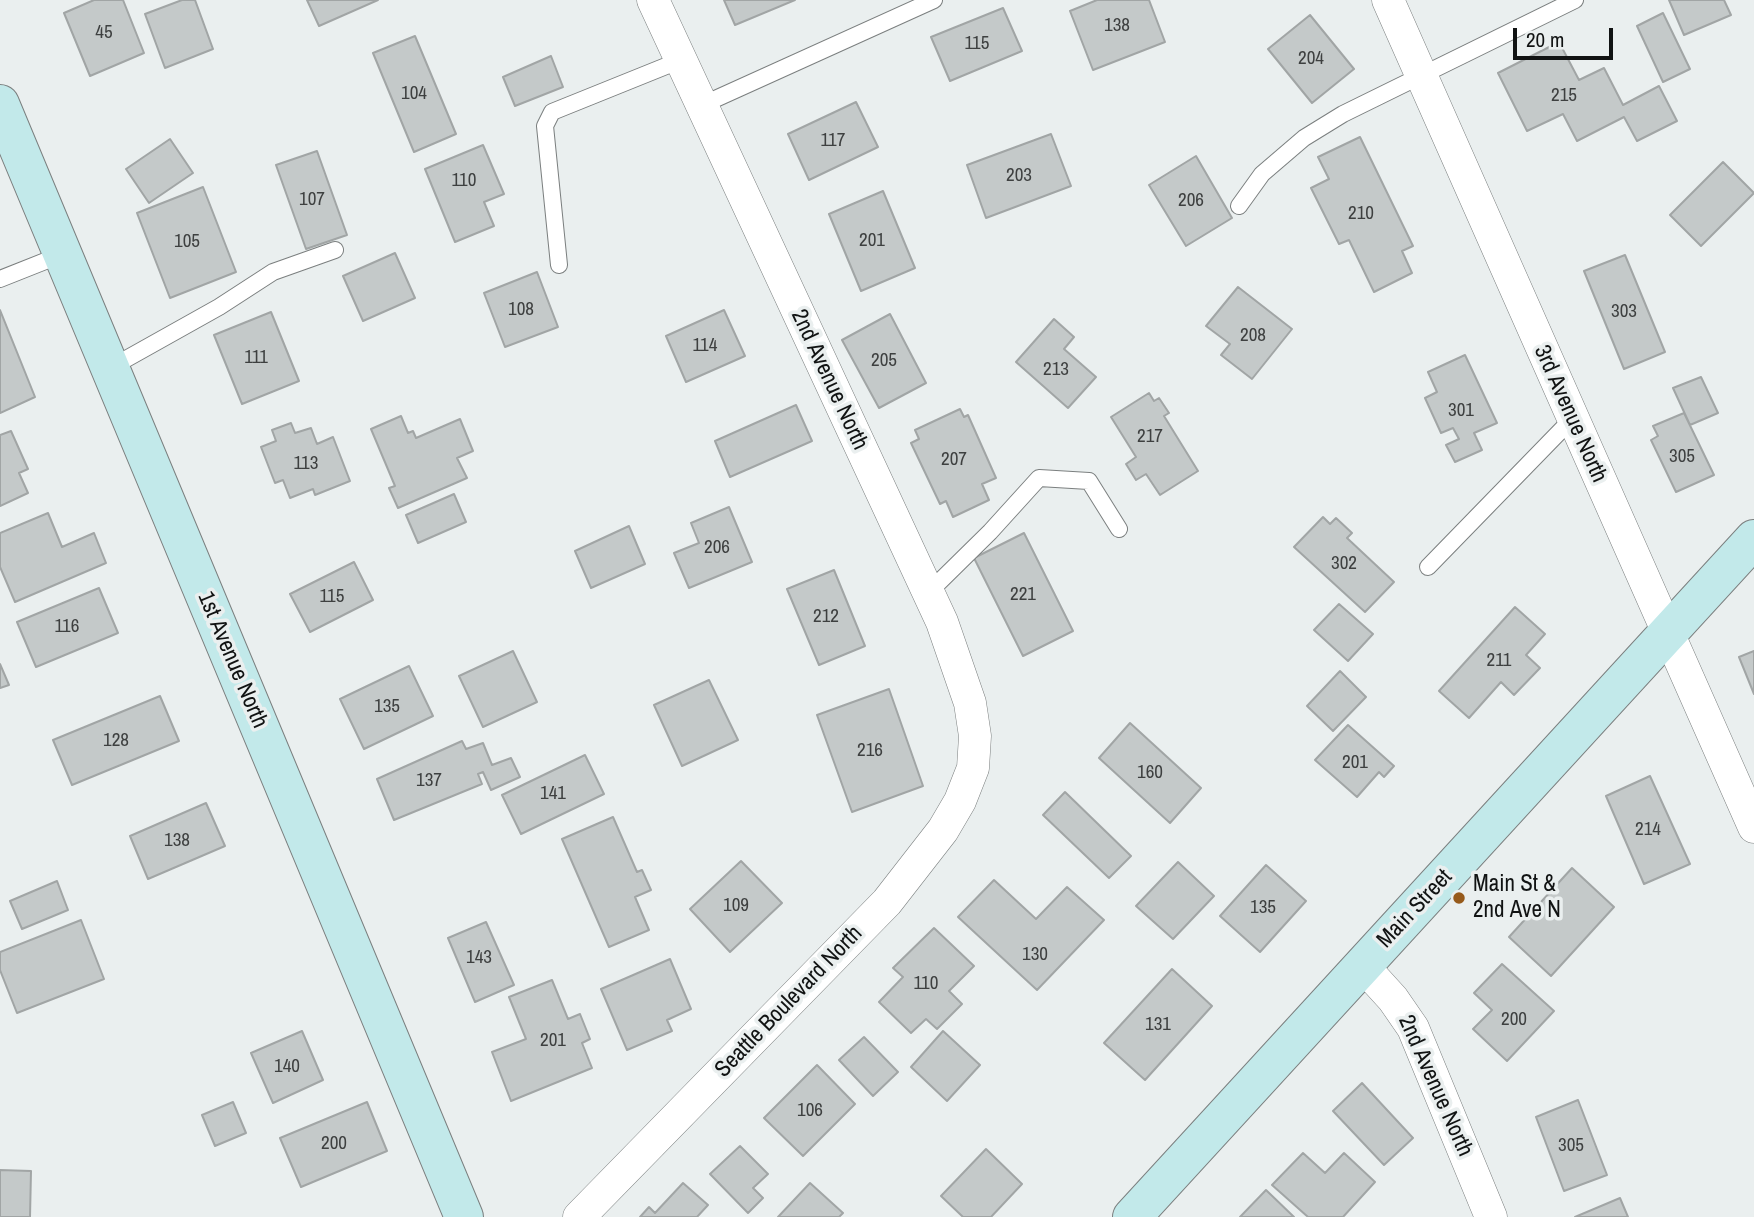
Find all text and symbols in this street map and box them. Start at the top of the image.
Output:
scale bar [1516,14,1616,58]
house number: 138 [1104,15,1130,37]
house number: 45 [95,22,113,44]
text: 20 m [1526,25,1564,54]
house number: 115 [965,33,989,55]
house number: 204 [1298,48,1324,70]
house number: 104 [401,83,427,105]
house number: 215 [1551,85,1577,107]
house number: 117 [821,130,845,152]
house number: 203 [1006,165,1032,187]
house number: 110 [452,170,476,192]
house number: 107 [299,189,325,211]
house number: 206 [1178,190,1204,212]
house number: 210 [1348,203,1374,225]
house number: 201 [859,230,885,252]
house number: 105 [174,231,200,253]
house number: 108 [508,299,534,321]
house number: 303 [1611,301,1637,323]
street label: 2nd Avenue North [784,305,874,455]
house number: 208 [1240,325,1266,347]
house number: 114 [693,335,717,357]
street label: 3rd Avenue North [1527,341,1613,487]
house number: 111 [244,347,268,369]
house number: 205 [871,350,897,372]
house number: 213 [1043,359,1069,381]
house number: 301 [1448,400,1474,422]
house number: 217 [1137,426,1163,448]
house number: 305 [1669,446,1695,468]
house number: 207 [941,449,967,471]
house number: 113 [294,453,318,475]
house number: 206 [704,537,730,559]
house number: 302 [1331,553,1357,575]
house number: 221 [1010,584,1036,606]
house number: 115 [320,586,344,608]
street label: 1st Avenue North [191,588,273,732]
house number: 212 [813,606,839,628]
house number: 116 [55,616,79,638]
house number: 211 [1487,650,1511,672]
house number: 135 [374,696,400,718]
house number: 128 [103,730,129,752]
house number: 216 [857,740,883,762]
house number: 201 [1342,752,1368,774]
house number: 160 [1137,762,1163,784]
house number: 137 [416,770,442,792]
house number: 141 [540,783,566,805]
house number: 214 [1635,819,1661,841]
house number: 138 [164,830,190,852]
street label: Main Street [1372,864,1458,954]
place label: Main St & 2nd Ave N [1473,871,1561,925]
marker: Main St & 2nd Ave N [1451,890,1467,906]
house number: 109 [723,895,749,917]
house number: 135 [1250,897,1276,919]
street label: Seattle Boulevard North [710,920,868,1084]
house number: 130 [1022,944,1048,966]
house number: 143 [466,947,492,969]
house number: 110 [914,973,938,995]
house number: 200 [1501,1009,1527,1031]
street label: 2nd Avenue North [1392,1011,1478,1161]
house number: 131 [1145,1014,1171,1036]
house number: 201 [540,1030,566,1052]
house number: 140 [274,1056,300,1078]
house number: 106 [797,1100,823,1122]
house number: 200 [321,1133,347,1155]
house number: 305 [1558,1135,1584,1157]

